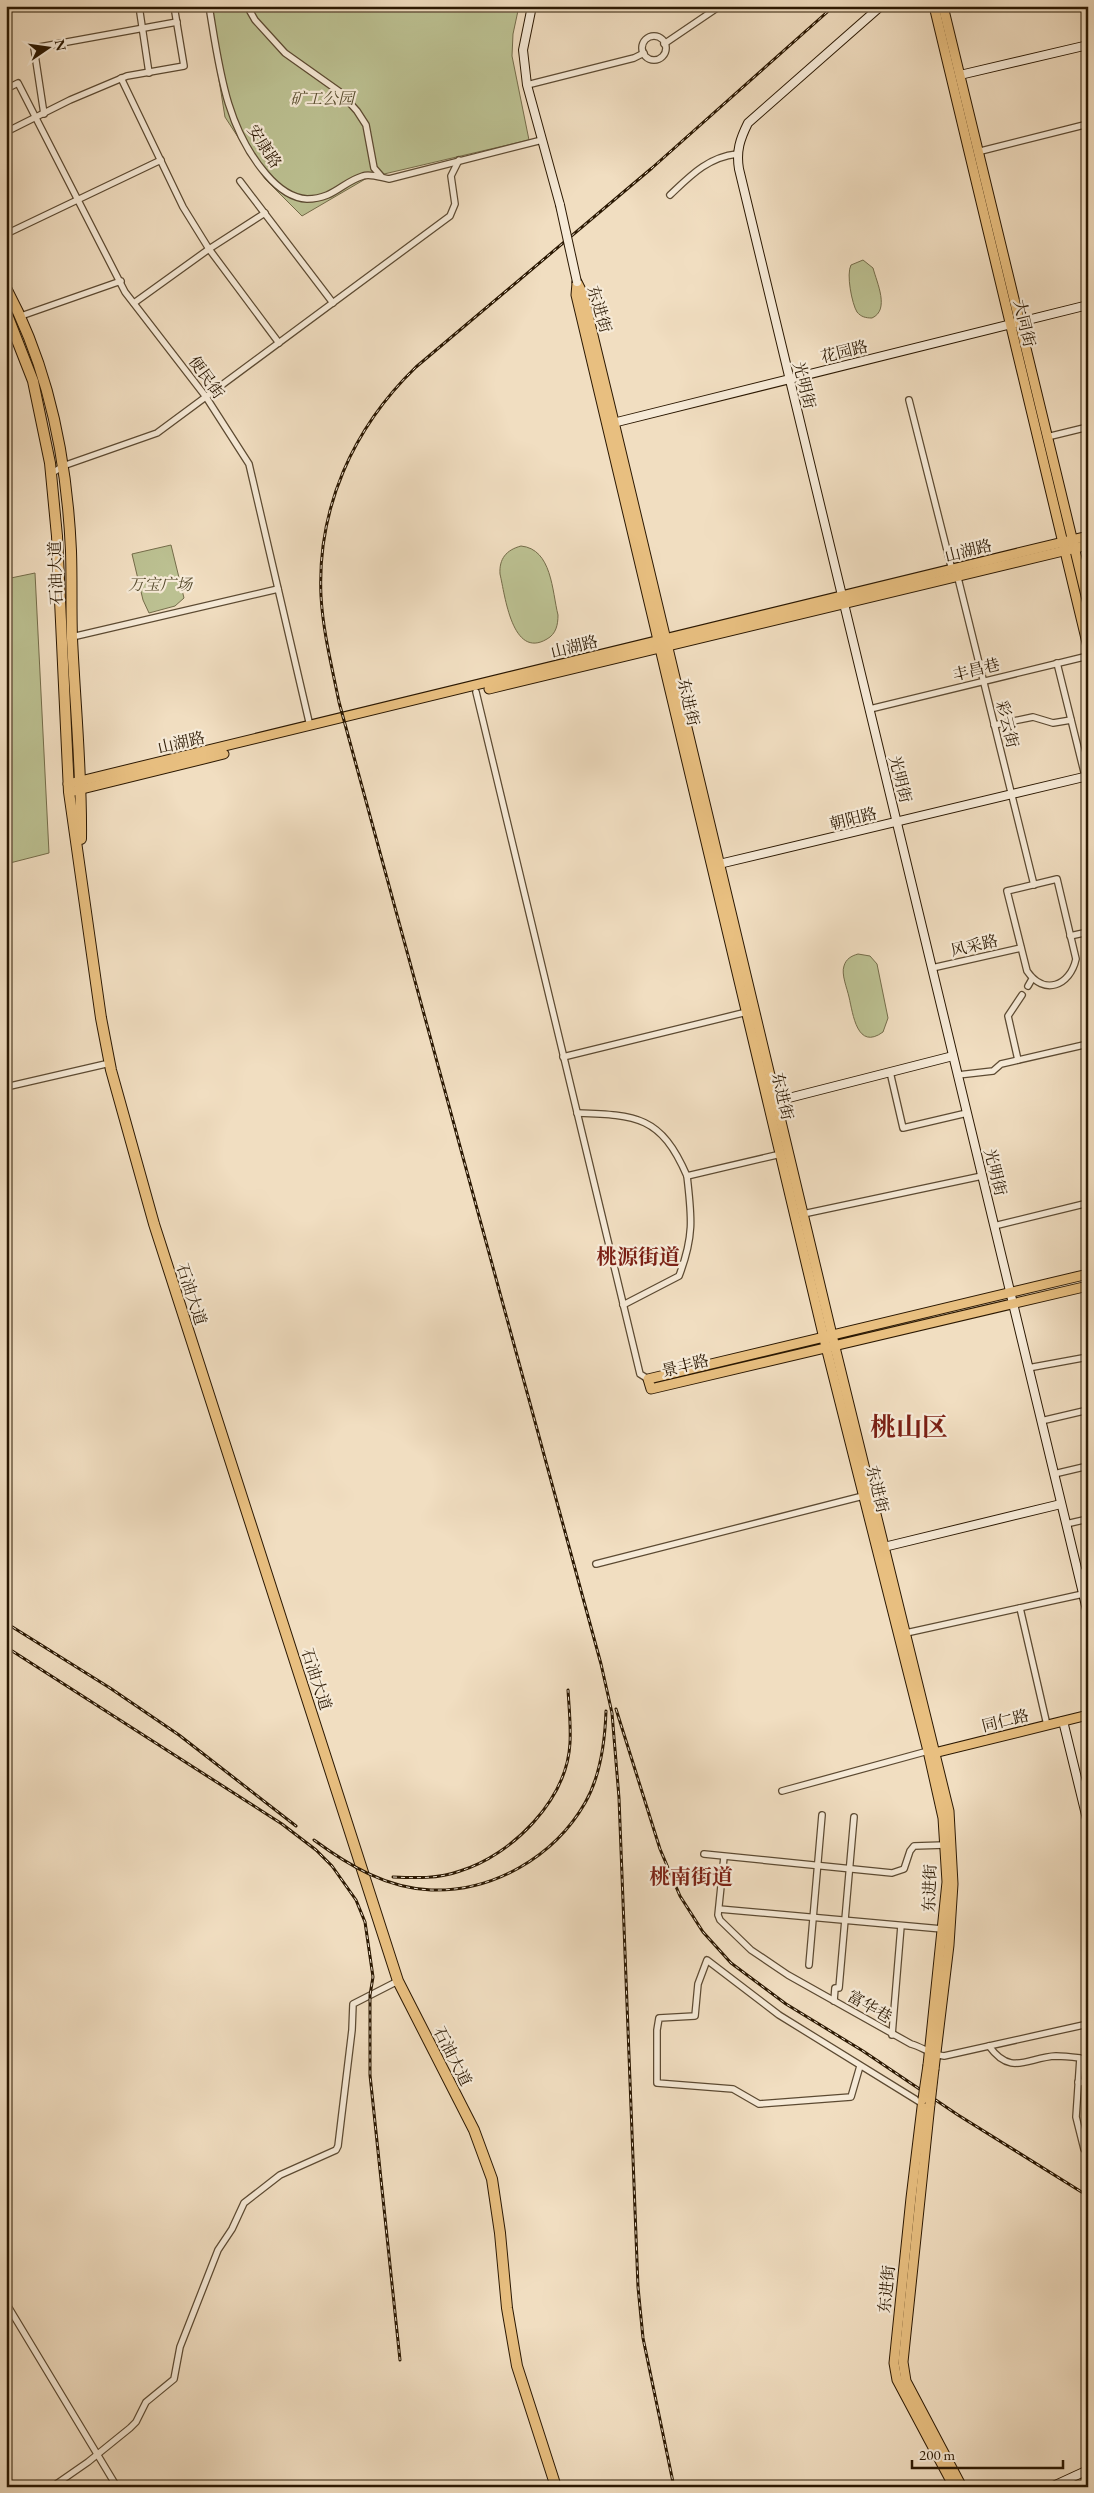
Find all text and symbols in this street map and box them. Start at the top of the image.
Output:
north arrow [22,22,72,72]
text: N [51,38,71,53]
park label: 矿工公园 [290,88,357,109]
street label: 安康路 [243,120,286,172]
street label: 东进街 [582,283,617,335]
street label: 大同街 [1009,297,1040,349]
street label: 花园路 [818,335,870,367]
street label: 便民街 [184,352,229,403]
street label: 光明街 [789,359,821,411]
street label: 山湖路 [942,534,994,566]
street label: 石油大道 [44,541,67,605]
park label: 万宝广场 [128,574,194,595]
street label: 山湖路 [548,630,600,662]
street label: 丰昌巷 [950,653,1002,685]
street label: 东进街 [673,676,704,728]
street label: 彩云街 [992,698,1024,750]
street label: 山湖路 [155,727,207,758]
street label: 光明街 [885,753,917,805]
street label: 朝阳路 [827,802,879,834]
street label: 风采路 [948,930,1000,961]
street label: 东进街 [767,1070,798,1122]
street label: 光明街 [980,1146,1012,1198]
district label: 桃源街道 [596,1243,680,1270]
street label: 石油大道 [172,1260,211,1328]
street label: 景丰路 [659,1349,711,1381]
district label: 桃山区 [870,1410,948,1444]
street label: 东进街 [862,1463,894,1515]
street label: 石油大道 [297,1645,336,1713]
street label: 同仁路 [979,1704,1031,1736]
district label: 桃南街道 [649,1863,733,1890]
street label: 东进街 [918,1864,941,1912]
street label: 富华巷 [844,1985,896,2028]
street label: 石油大道 [429,2023,476,2090]
street label: 东进街 [874,2264,899,2314]
scale bar [912,2438,1063,2470]
text: 200 m [919,2445,956,2464]

